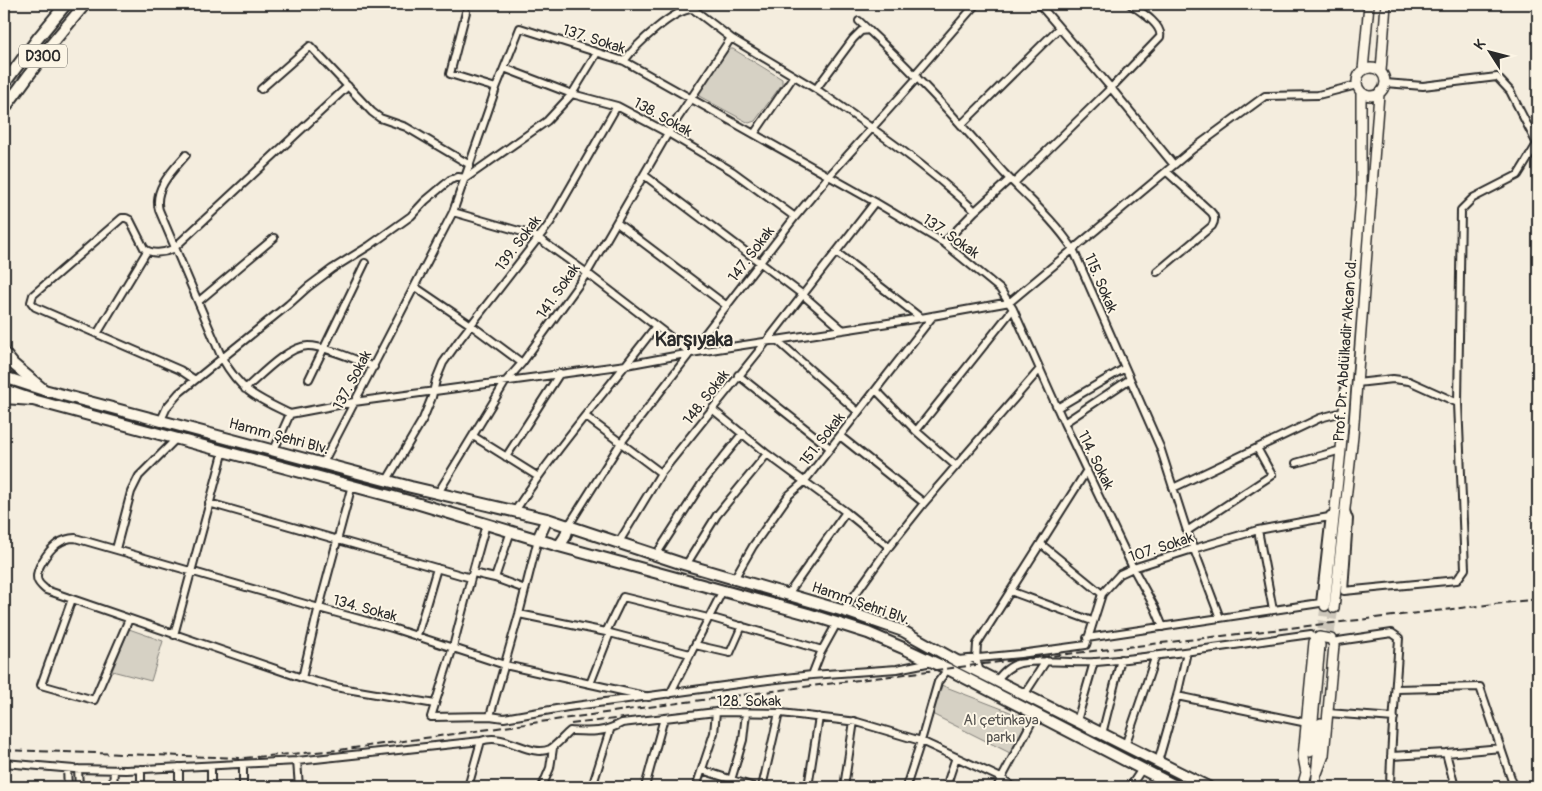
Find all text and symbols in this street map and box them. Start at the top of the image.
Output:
street label: 137. Sokak [560,20,628,59]
north arrow [1464,28,1514,78]
text: K [1471,36,1490,53]
road number: D300 [19,44,67,68]
street label: 138. Sokak [630,93,696,142]
street label: 137. Sokak [919,210,983,263]
street label: 139. Sokak [491,211,546,275]
street label: 147. Sokak [724,222,779,286]
street label: 115. Sokak [1080,251,1122,316]
street label: Prof. Dr. Abdülkadir Akcan Cd. [1330,258,1361,442]
street label: 141. Sokak [532,259,585,323]
district label: Karşıyaka [655,327,733,352]
street label: 137. Sokak [329,346,376,413]
street label: 148. Sokak [679,365,734,429]
street label: 151. Sokak [796,408,850,470]
street label: Hamm Şehri Blv. [227,414,331,459]
street label: 114. Sokak [1073,428,1118,493]
street label: 107. Sokak [1126,528,1197,567]
street label: Hamm Şehri Blv. [809,578,913,629]
street label: 134. Sokak [331,591,400,626]
street label: 128. Sokak [717,692,782,711]
park label: Al çetinkaya parkı [963,711,1039,747]

